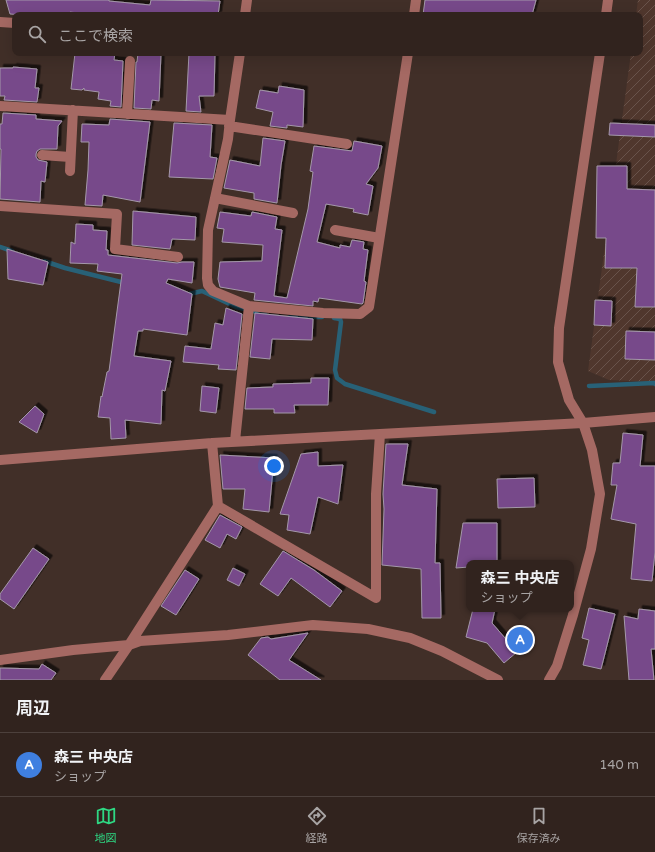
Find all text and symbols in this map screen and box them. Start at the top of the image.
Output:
search box [12,12,643,56]
icon: search [26,23,48,45]
text: ここで検索 [58,27,133,45]
your location [264,456,284,476]
popup [466,560,574,612]
text: 森三 中央店 [481,569,559,587]
text: ショップ [481,590,533,606]
pin: A [507,625,533,655]
text: 周辺 [16,698,50,719]
text: 森三 中央店 [54,748,133,766]
text: A [24,757,34,773]
text: 140 m [599,757,639,773]
text: ショップ [54,769,106,785]
tab: 地図 [95,805,117,845]
tab: 経路 [306,805,328,845]
tab: 保存済み [517,805,561,845]

